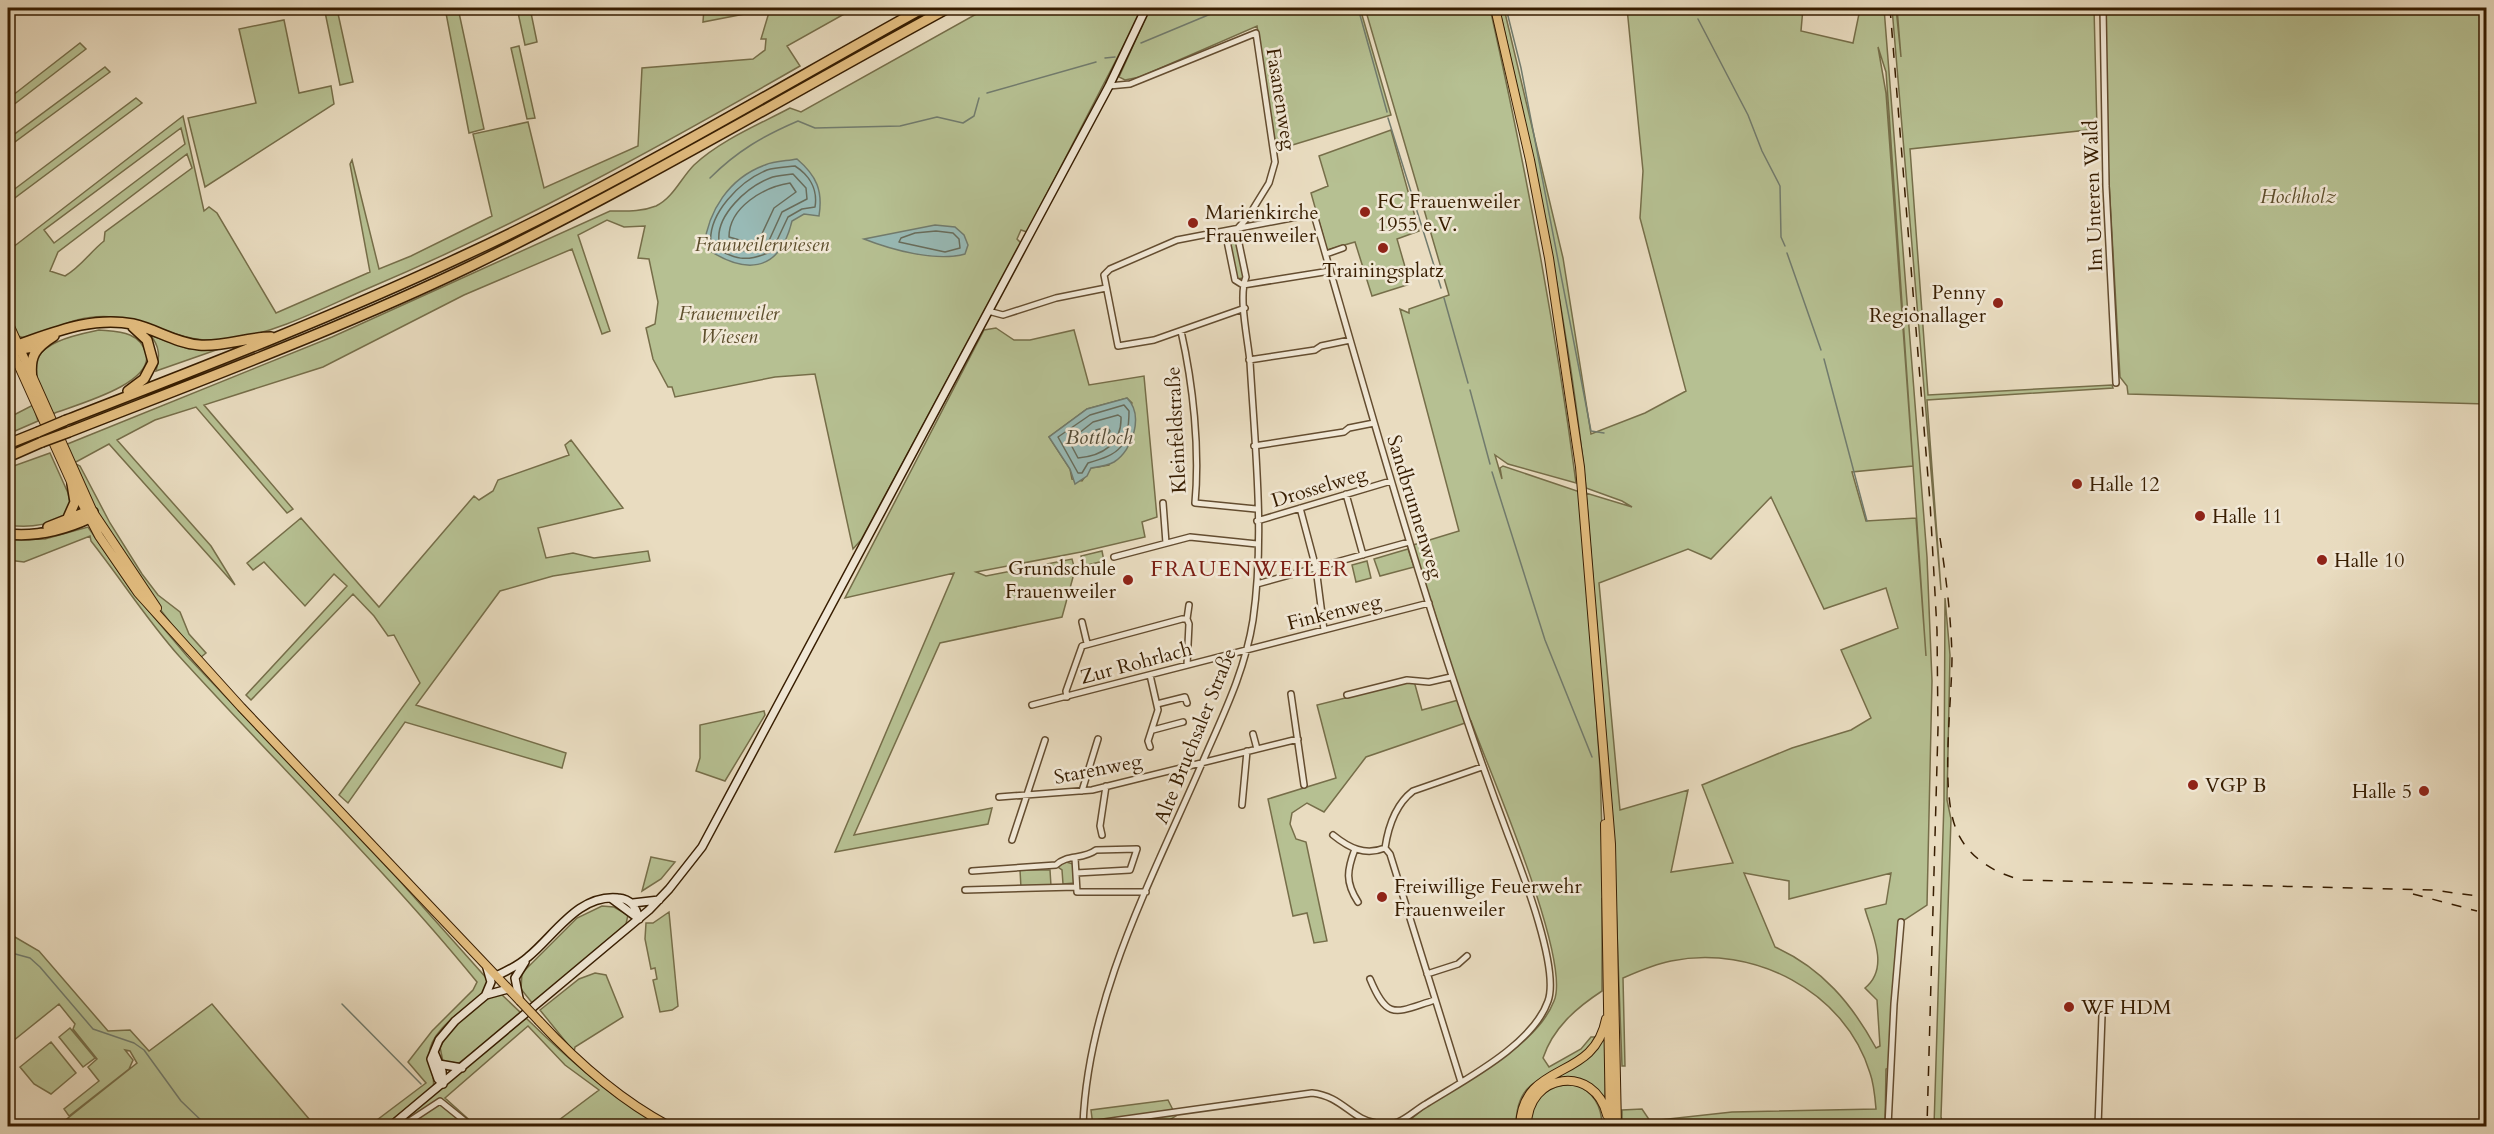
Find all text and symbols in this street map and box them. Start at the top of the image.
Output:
street label: Fasanenweg [1260,46,1303,153]
street label: Im Unteren Wald [2077,119,2109,272]
park label: Hochholz [2260,183,2337,210]
place label: FC Frauenweiler 1955 e.V. [1377,188,1521,238]
place label: Marienkirche Frauenweiler [1205,199,1319,249]
marker: FC Frauenweiler 1955 e.V. [1358,205,1372,219]
marker: Marienkirche Frauenweiler [1186,216,1200,230]
park label: Frauweilerwiesen [695,231,830,258]
marker: Trainingsplatz [1376,241,1390,255]
place label: Trainingsplatz [1322,257,1444,284]
place label: Penny Regionallager [1869,279,1987,329]
marker: Penny Regionallager [1991,296,2005,310]
park label: Frauenweiler Wiesen [679,300,781,350]
street label: Kleinfeldstraße [1159,366,1193,494]
water label: Bottloch [1065,423,1133,452]
street label: Sandbrunnenweg [1380,432,1450,583]
street label: Drosselweg [1268,459,1371,514]
place label: Halle 12 [2089,471,2159,498]
marker: Halle 12 [2070,477,2084,491]
place label: Halle 11 [2212,503,2282,530]
marker: Halle 11 [2193,509,2207,523]
place label: Halle 10 [2334,547,2404,574]
marker: Halle 10 [2315,553,2329,567]
district label: FRAUENWEILER [1150,554,1350,584]
place label: Grundschule Frauenweiler [1005,555,1117,605]
marker: Grundschule Frauenweiler [1121,573,1135,587]
street label: Finkenweg [1284,587,1385,637]
street label: Zur Rohrlach [1077,635,1195,691]
street label: Alte Bruchsaler Straße [1147,644,1243,828]
street label: Starenweg [1052,747,1145,791]
place label: VGP B [2205,772,2266,799]
marker: VGP B [2186,778,2200,792]
place label: Halle 5 [2352,778,2412,805]
marker: Halle 5 [2417,784,2431,798]
place label: Freiwillige Feuerwehr Frauenweiler [1394,873,1582,923]
marker: Freiwillige Feuerwehr Frauenweiler [1375,890,1389,904]
place label: WF HDM [2080,994,2172,1021]
marker: WF HDM [2062,1000,2076,1014]

